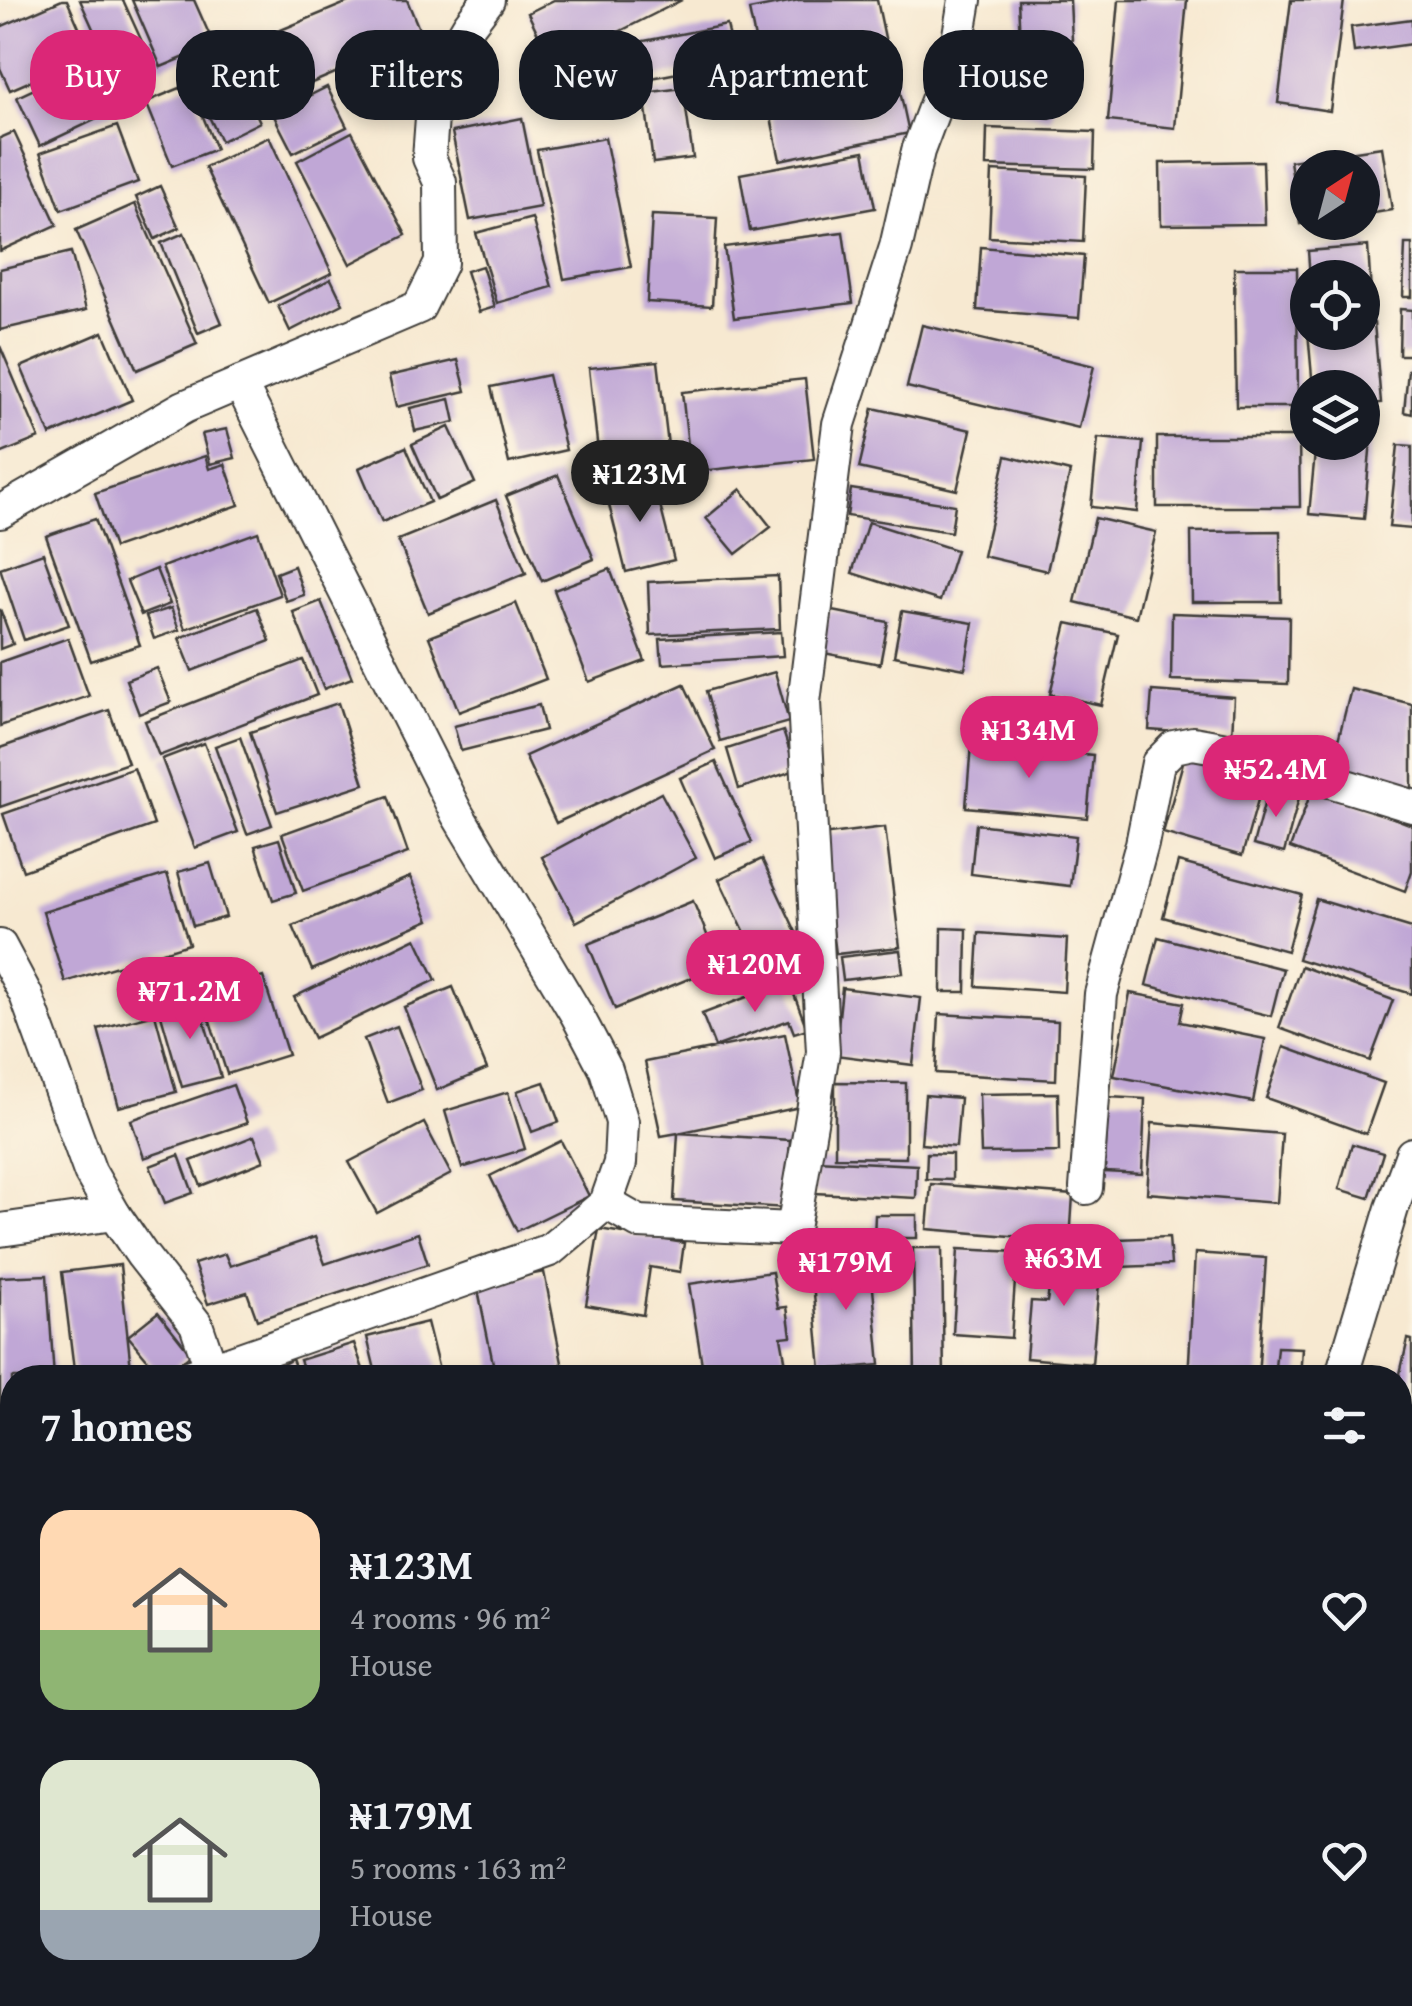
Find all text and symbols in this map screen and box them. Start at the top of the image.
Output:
chip: Buy [30,30,156,120]
chip: Rent [176,30,315,120]
chip: Filters [335,30,499,120]
chip: New [519,30,653,120]
chip: Apartment [673,30,903,120]
chip: House [923,30,1084,120]
north arrow [1290,150,1380,240]
map controls [1290,150,1380,460]
button: locate [1290,260,1380,350]
button: layers [1290,370,1380,460]
pin: ₦123M [570,440,710,525]
text: ₦123M [593,449,687,496]
pin: ₦134M [959,696,1099,781]
text: ₦134M [982,705,1076,752]
pin: ₦52.4M [1195,735,1357,820]
text: ₦52.4M [1225,744,1327,791]
pin: ₦120M [685,930,825,1015]
text: ₦120M [708,939,802,986]
pin: ₦71.2M [109,957,271,1042]
text: ₦71.2M [139,966,241,1013]
pin: ₦63M [1005,1224,1123,1309]
pin: ₦179M [776,1228,916,1313]
text: ₦63M [1025,1233,1103,1280]
text: ₦179M [799,1237,893,1284]
text: 7 homes [40,1395,193,1456]
icon: filters [1317,1398,1372,1453]
text: ₦123M [350,1533,473,1594]
icon: home [120,1550,240,1670]
icon: heart [1317,1583,1372,1638]
text: 4 rooms · 96 m² [350,1594,551,1641]
text: House [350,1641,433,1688]
text: ₦179M [350,1783,473,1844]
icon: home [120,1800,240,1920]
icon: heart [1317,1833,1372,1888]
text: 5 rooms · 163 m² [350,1844,566,1891]
text: House [350,1891,433,1938]

